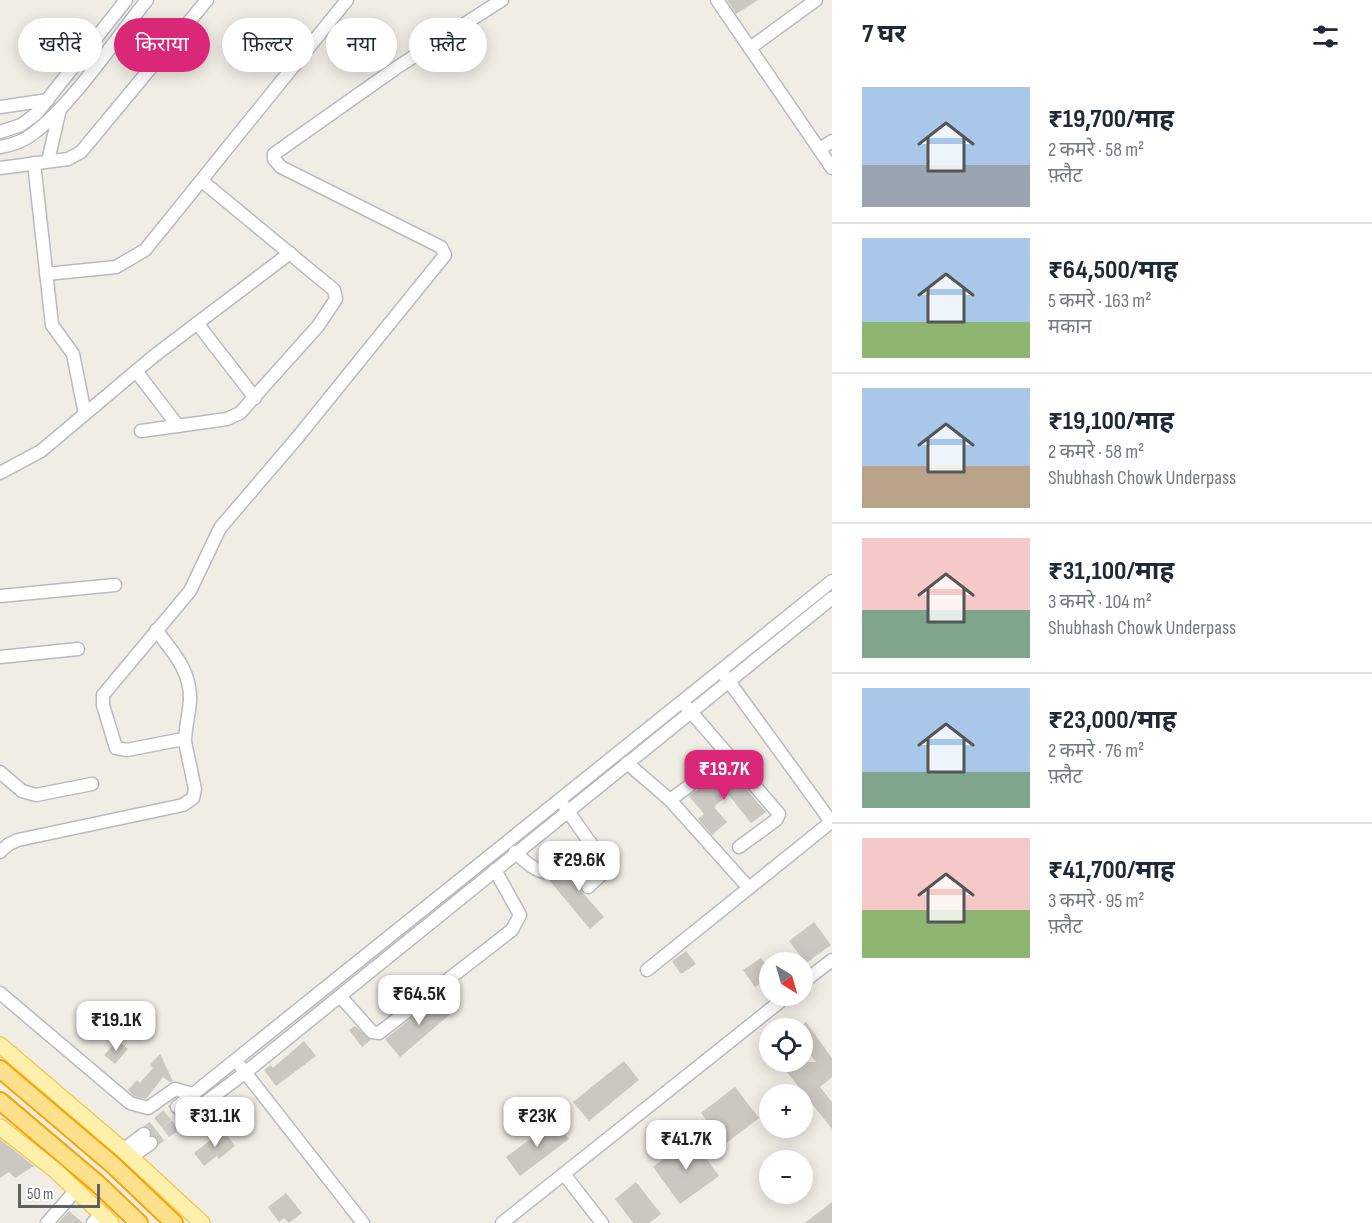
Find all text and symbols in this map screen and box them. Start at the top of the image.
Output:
chip: खरीदें [18,18,102,72]
chip: किराया [114,18,210,72]
chip: फ़िल्टर [222,18,314,72]
chip: नया [326,18,397,72]
chip: फ़्लैट [409,18,487,72]
text: 7 घर [862,19,906,50]
icon: filters [1309,20,1342,53]
text: ₹19,700/माह [1048,104,1174,135]
icon: home [910,111,982,183]
text: 2 कमरे · 58 m² [1048,138,1144,162]
text: फ़्लैट [1048,164,1083,188]
text: ₹64,500/माह [1048,255,1178,286]
icon: home [910,262,982,334]
text: 5 कमरे · 163 m² [1048,289,1151,313]
text: मकान [1048,315,1092,339]
text: ₹19,100/माह [1048,406,1174,437]
icon: home [910,412,982,484]
text: 2 कमरे · 58 m² [1048,440,1144,464]
text: Shubhash Chowk Underpass [1048,466,1236,490]
text: ₹31,100/माह [1048,556,1174,587]
icon: home [910,562,982,634]
text: 3 कमरे · 104 m² [1048,590,1152,614]
text: Shubhash Chowk Underpass [1048,616,1236,640]
text: ₹23,000/माह [1048,705,1176,736]
icon: home [910,712,982,784]
text: 2 कमरे · 76 m² [1048,739,1144,763]
pin: ₹19.7K [675,750,773,801]
text: ₹19.7K [699,757,750,781]
text: फ़्लैट [1048,765,1083,789]
pin: ₹29.6K [530,841,628,892]
text: ₹29.6K [553,848,605,872]
text: ₹41,700/माह [1048,855,1175,886]
icon: home [910,862,982,934]
text: 3 कमरे · 95 m² [1048,889,1145,913]
text: फ़्लैट [1048,915,1083,939]
north arrow [759,952,813,1006]
map controls [759,952,813,1204]
pin: ₹64.5K [370,975,468,1026]
text: ₹64.5K [392,982,446,1006]
pin: ₹19.1K [67,1001,165,1052]
text: ₹19.1K [90,1008,142,1032]
button: locate [759,1018,813,1072]
button: + [759,1084,813,1138]
pin: ₹31.1K [166,1097,264,1148]
pin: ₹23K [501,1097,573,1148]
text: ₹31.1K [189,1104,241,1128]
text: ₹23K [517,1104,557,1128]
pin: ₹41.7K [637,1120,735,1171]
text: ₹41.7K [660,1127,712,1151]
button: − [759,1150,813,1204]
scale bar [18,1181,100,1208]
text: 50 m [27,1185,53,1204]

